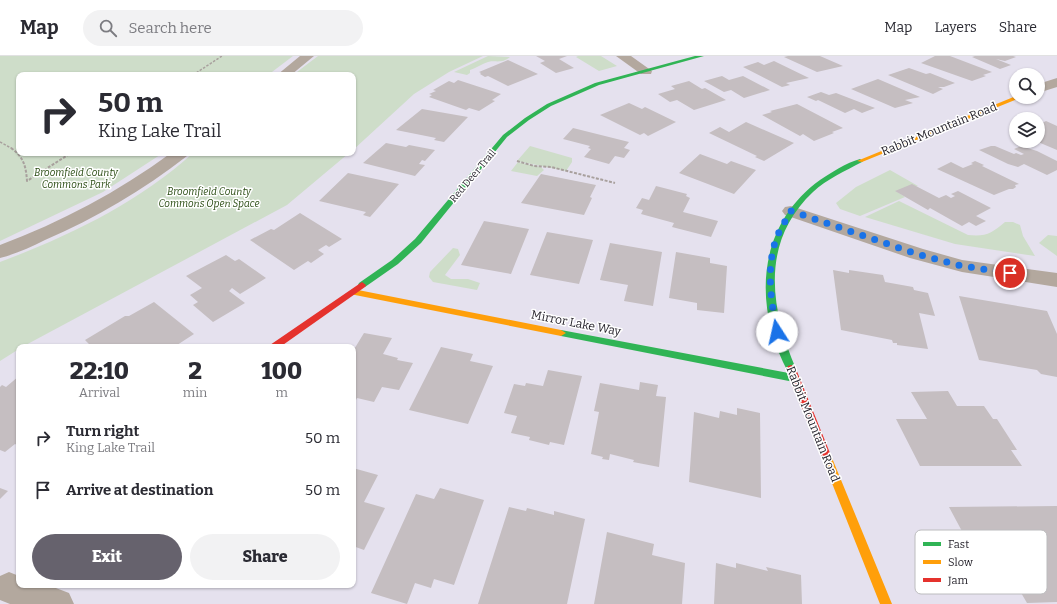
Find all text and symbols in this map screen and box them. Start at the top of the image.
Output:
search box [83,10,363,46]
text: Map [20,16,59,39]
icon: search [97,17,119,39]
text: Search here [129,19,212,37]
text: Map [884,19,912,36]
text: Layers [934,19,977,36]
text: Share [999,19,1037,36]
map controls [1009,68,1045,148]
button: search [1009,68,1045,104]
text: 50 m [98,86,163,119]
icon: right [32,88,84,140]
street label: Rabbit Mountain Road [879,99,999,159]
button: layers [1009,112,1045,148]
text: King Lake Trail [98,120,221,142]
street label: Red Deer Trail [447,147,499,205]
park label: Broomfield County Commons Park [34,167,119,191]
park label: Broomfield County Commons Open Space [159,186,260,210]
pin [993,256,1027,290]
icon: arrive [999,262,1021,284]
street label: Mirror Lake Way [530,307,623,339]
position arrow [756,311,798,353]
text: 22:10 [70,357,129,385]
text: 2 [188,357,202,385]
text: 100 [261,357,302,385]
street label: Rabbit Mountain Road [783,364,843,484]
text: Arrival [79,385,120,400]
text: min [183,385,207,400]
text: m [275,385,288,400]
text: Turn right [66,422,139,440]
icon: right [32,427,54,449]
text: 50 m [305,429,340,447]
text: King Lake Trail [66,440,155,455]
icon: arrive [32,479,54,501]
text: Arrive at destination [66,481,213,499]
text: 50 m [305,481,340,499]
legend [915,530,1047,594]
button: Exit [32,534,182,580]
button: Share [190,534,340,580]
text: Fast [948,538,969,551]
text: Slow [948,556,973,569]
text: Jam [947,574,968,587]

